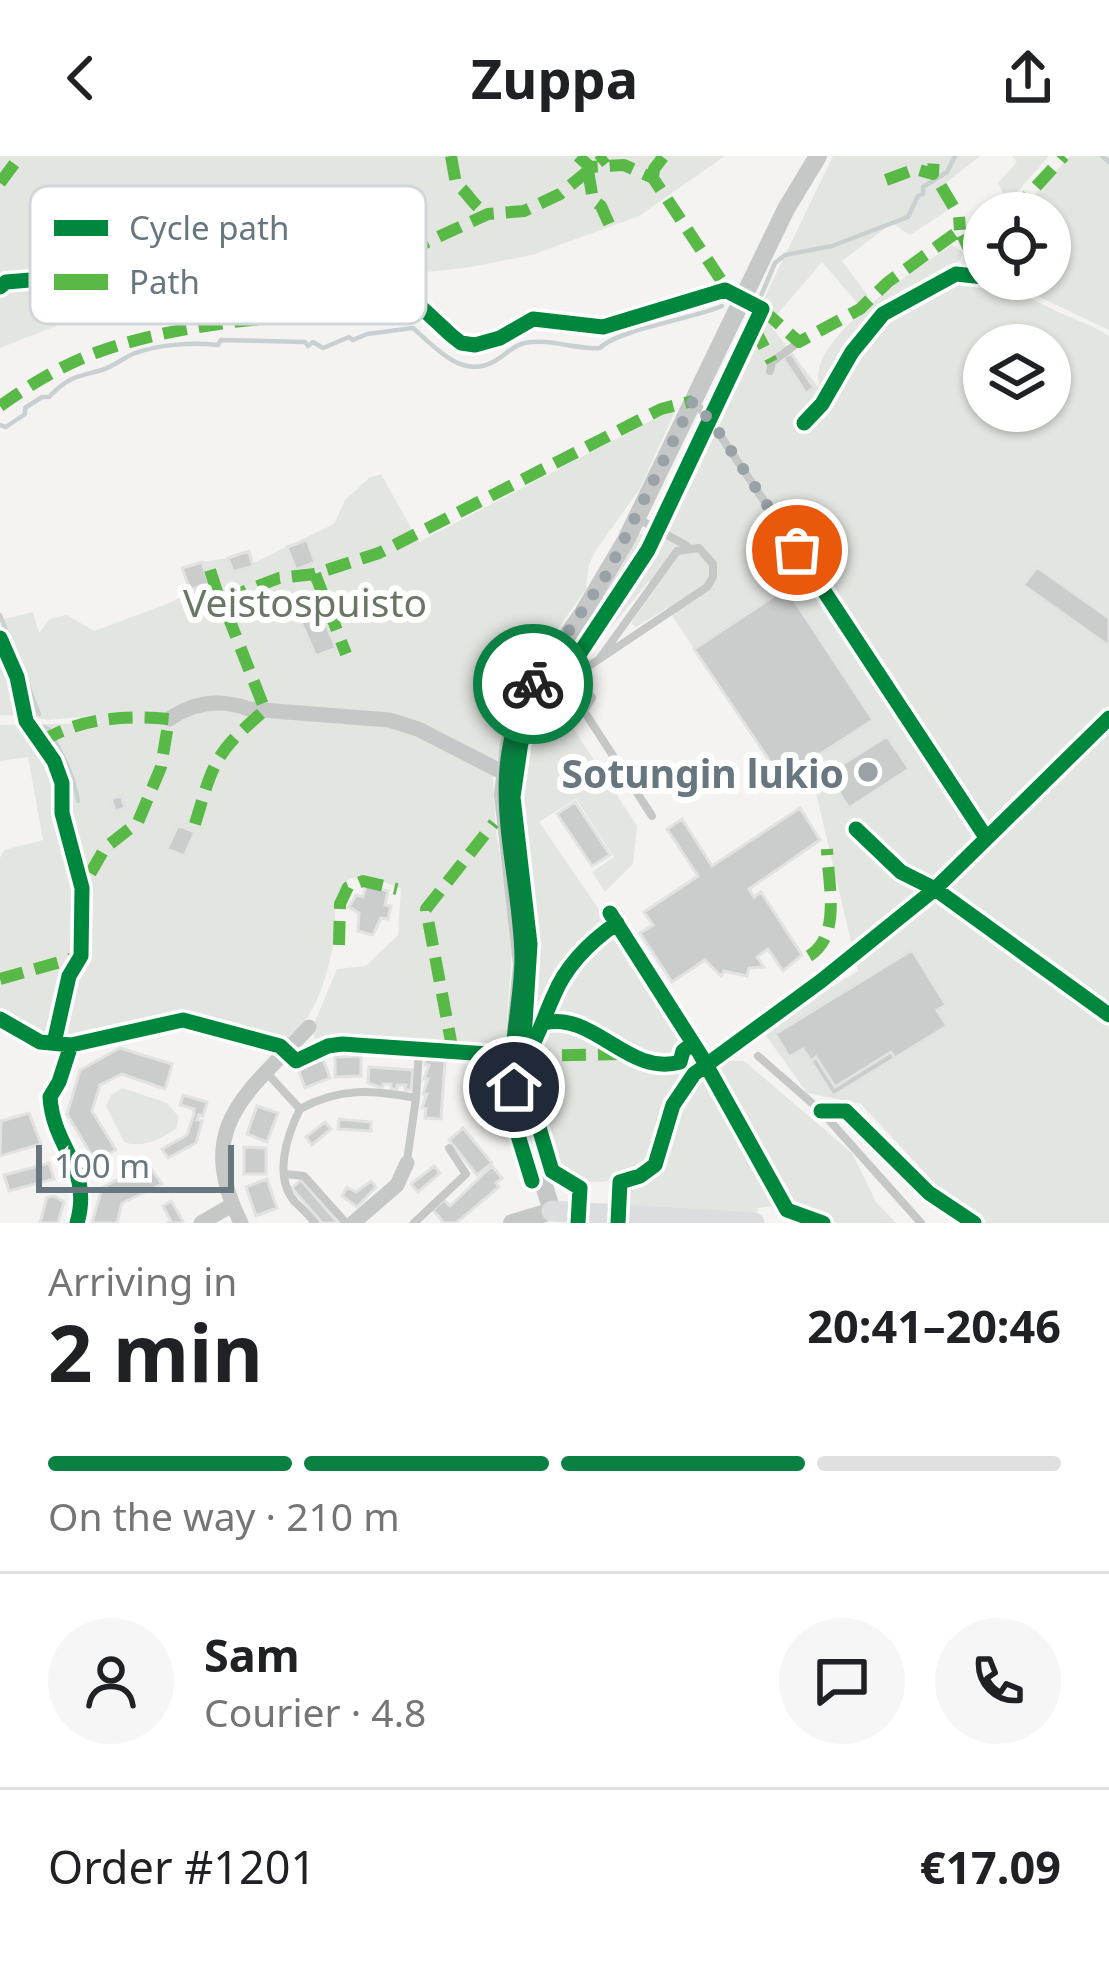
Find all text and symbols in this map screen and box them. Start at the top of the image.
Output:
text: Zuppa [471,41,638,115]
icon: back [48,45,114,111]
icon: share [995,45,1061,111]
legend [30,186,426,324]
map controls [963,192,1071,432]
button: locate [963,192,1071,300]
text: Cycle path [129,205,289,250]
text: Path [129,259,200,304]
button: layers [963,324,1071,432]
pin [746,499,848,601]
icon: bag [764,517,830,583]
park label: Veistospuisto [183,575,427,628]
courier [473,624,593,744]
icon: bike [500,651,566,717]
place label: Sotungin lukio [562,746,844,799]
marker: Sotungin lukio [855,759,881,785]
pin [463,1036,565,1138]
icon: home [481,1054,547,1120]
scale bar [36,1139,234,1192]
text: 100 m [54,1143,150,1188]
text: Arriving in [48,1254,237,1307]
text: 20:41–20:46 [807,1295,1061,1356]
text: 2 min [48,1299,263,1405]
text: On the way · 210 m [48,1489,400,1542]
button: person [48,1618,174,1744]
button: chat [779,1618,905,1744]
button: phone [935,1618,1061,1744]
text: Sam [204,1624,300,1685]
text: Courier · 4.8 [204,1685,426,1738]
text: Order #1201 [48,1836,316,1897]
text: €17.09 [920,1836,1061,1897]

